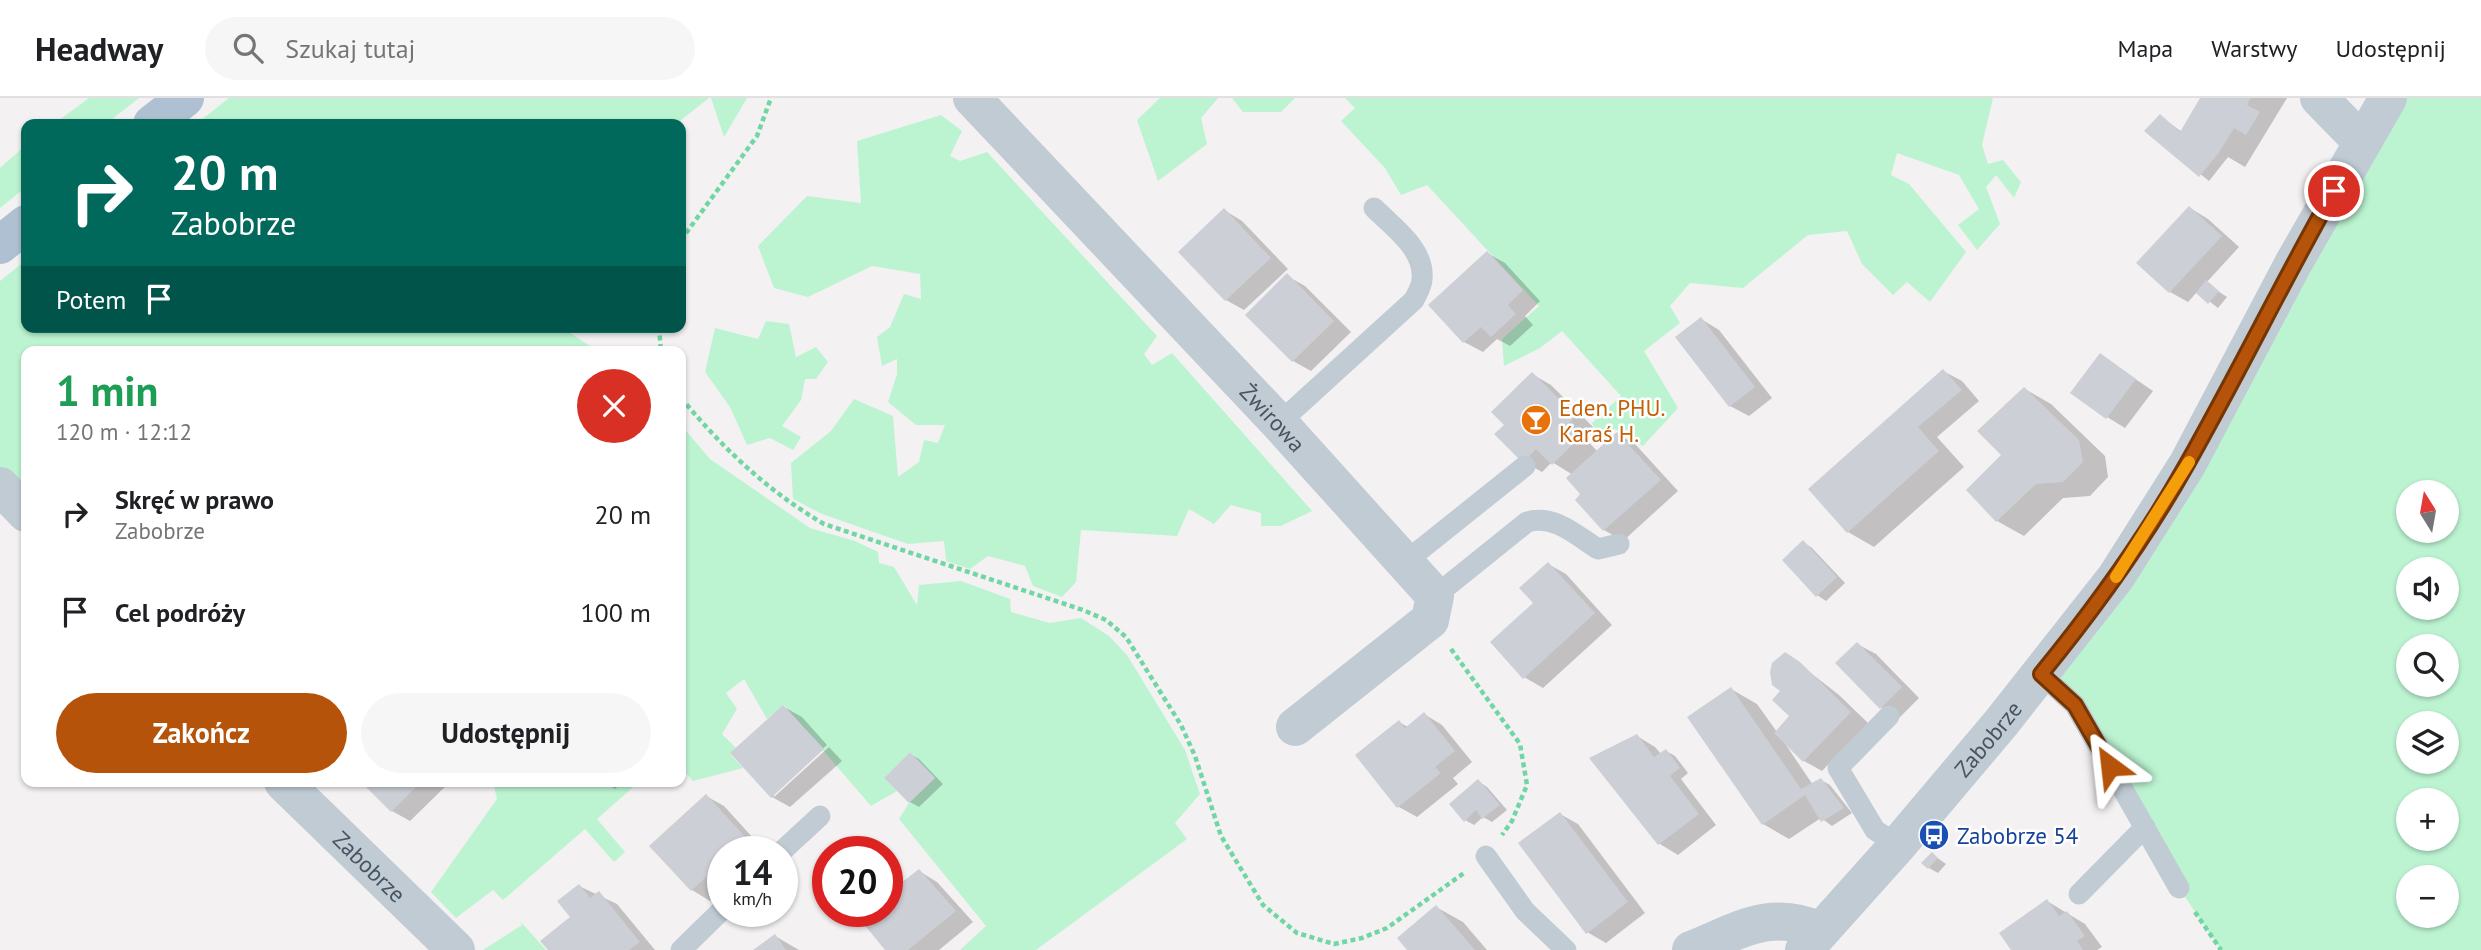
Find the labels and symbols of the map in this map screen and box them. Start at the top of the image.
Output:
pin [2304,161,2364,221]
street label: Żwirowa [1234,377,1312,458]
place label: Eden. PHU. Karaś H. [1559,393,1665,448]
bar icon: Eden. PHU. Karaś H. [1519,403,1553,437]
north arrow [2396,480,2459,542]
street label: Zabobrze [1948,695,2028,782]
position arrow [2073,729,2147,803]
bus stop icon: Zabobrze 54 [1917,818,1951,852]
place label: Zabobrze 54 [1957,821,2079,850]
street label: Zabobrze [327,825,412,908]
speed limit sign: 20 [812,836,903,927]

